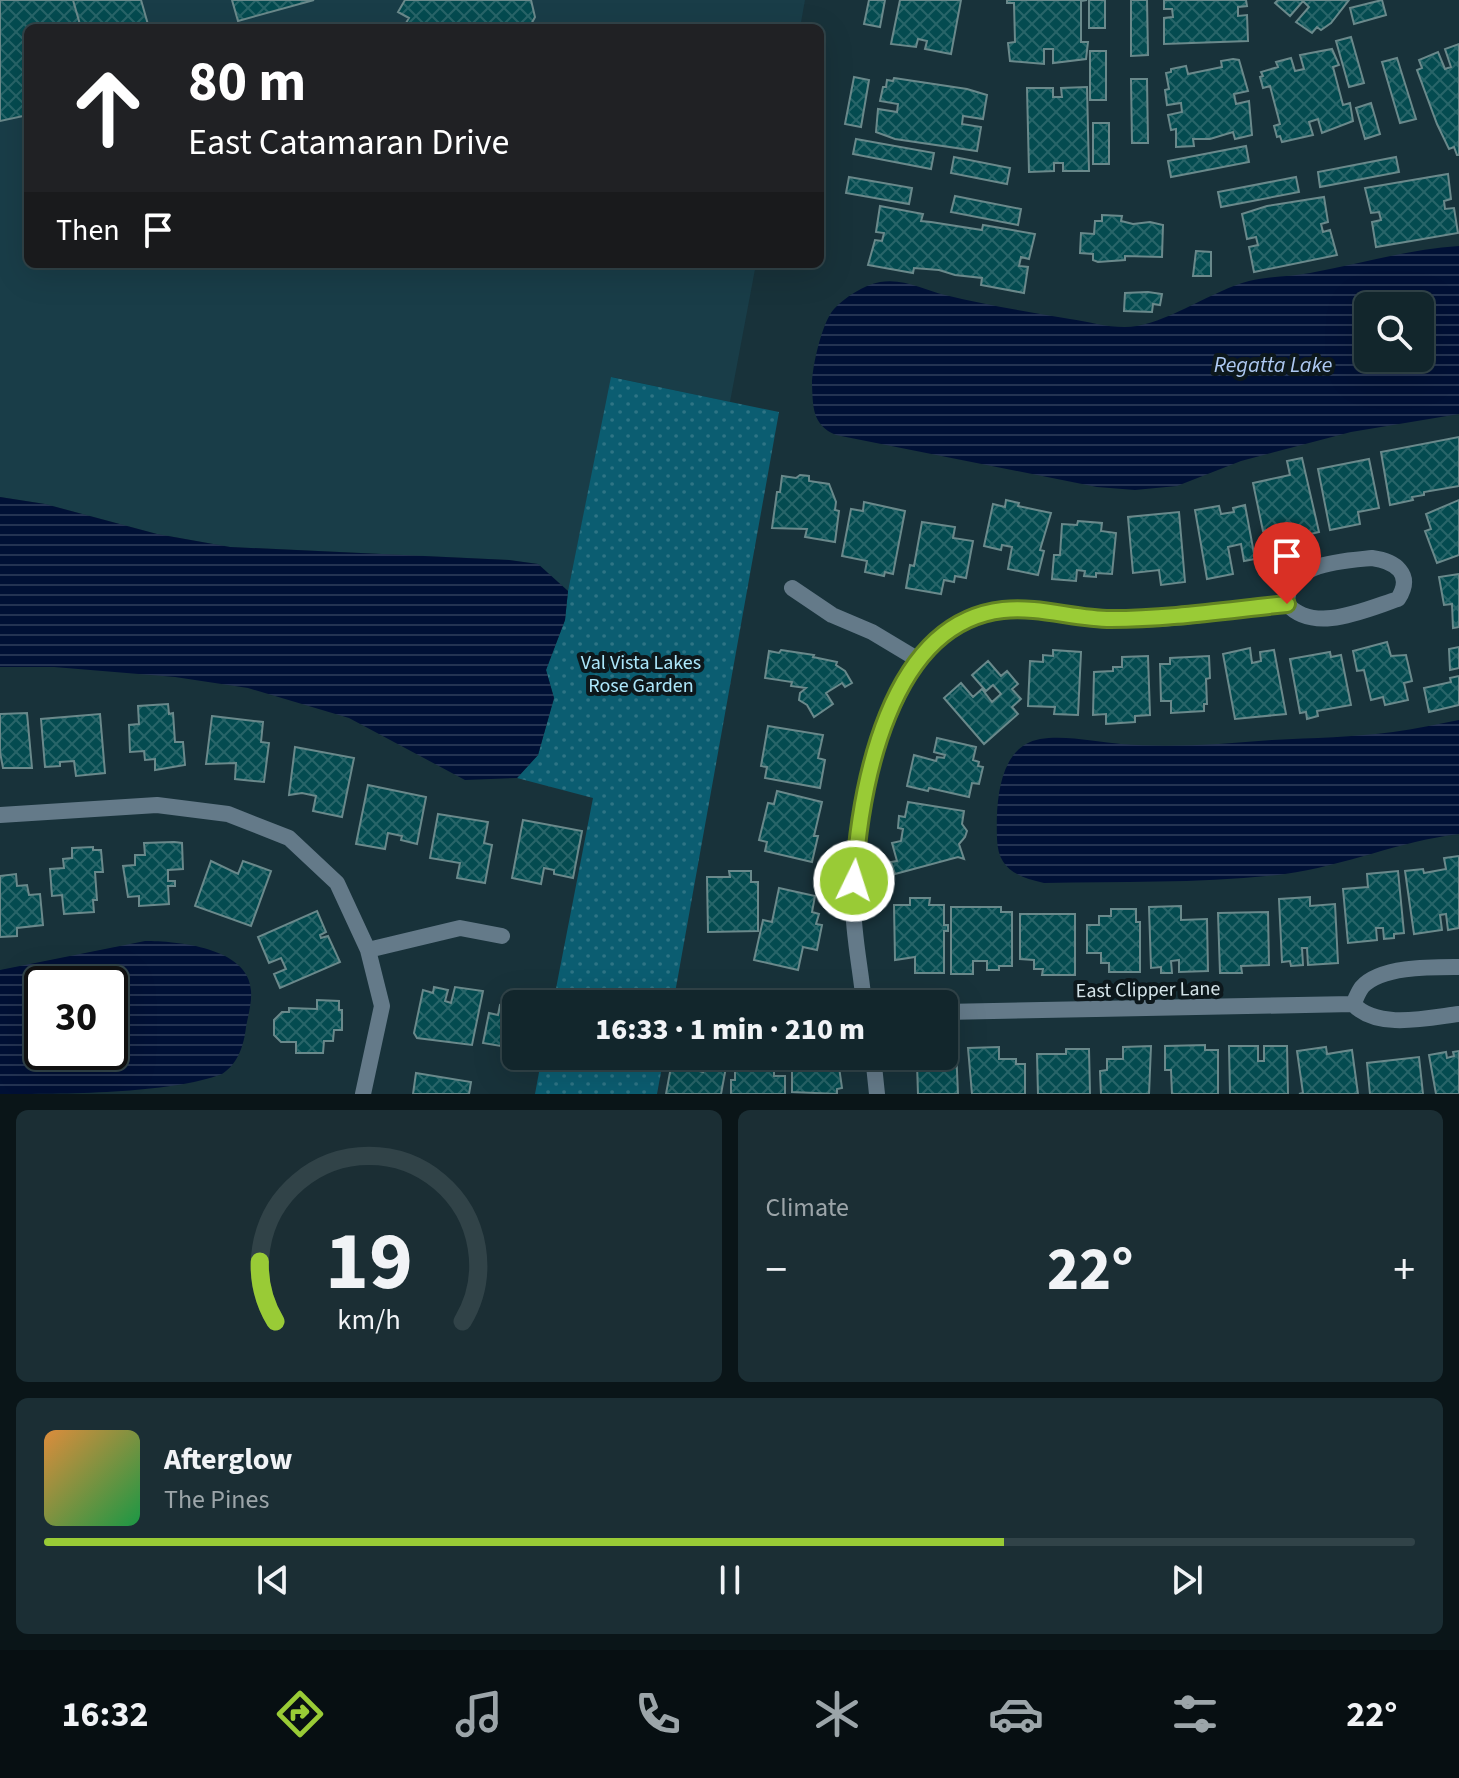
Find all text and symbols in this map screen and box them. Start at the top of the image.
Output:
text: 80 m [188,43,306,122]
icon: ahead [56,56,160,160]
text: East Catamaran Drive [188,117,509,168]
icon: arrive [136,208,180,252]
text: Then [56,209,120,252]
map controls [1354,292,1434,372]
button: search [1354,292,1434,372]
water label: Regatta Lake [1214,349,1332,381]
pin [1253,522,1321,604]
icon: arrive [1265,534,1309,578]
park label: Val Vista Lakes Rose Garden [581,649,701,700]
position arrow [812,839,896,923]
speed limit sign: 30 [24,966,128,1070]
street label: East Clipper Lane [1076,975,1221,1005]
text: 16:33 · 1 min · 210 m [595,1008,865,1051]
text: Climate [766,1189,849,1226]
text: 19 [325,1203,413,1321]
text: 22° [1047,1228,1133,1313]
text: − [766,1239,787,1302]
text: + [1393,1239,1415,1302]
text: km/h [337,1300,400,1340]
text: Afterglow [164,1438,292,1481]
text: The Pines [164,1481,269,1518]
icon: previous [251,1558,295,1602]
icon: pause [708,1558,752,1602]
icon: next [1165,1558,1209,1602]
icon: directions [272,1686,328,1742]
icon: music [451,1686,507,1742]
icon: phone [630,1686,686,1742]
icon: climate [809,1686,865,1742]
icon: car [988,1686,1044,1742]
icon: filters [1167,1686,1223,1742]
text: 16:32 [62,1689,148,1740]
text: 22° [1346,1689,1397,1740]

